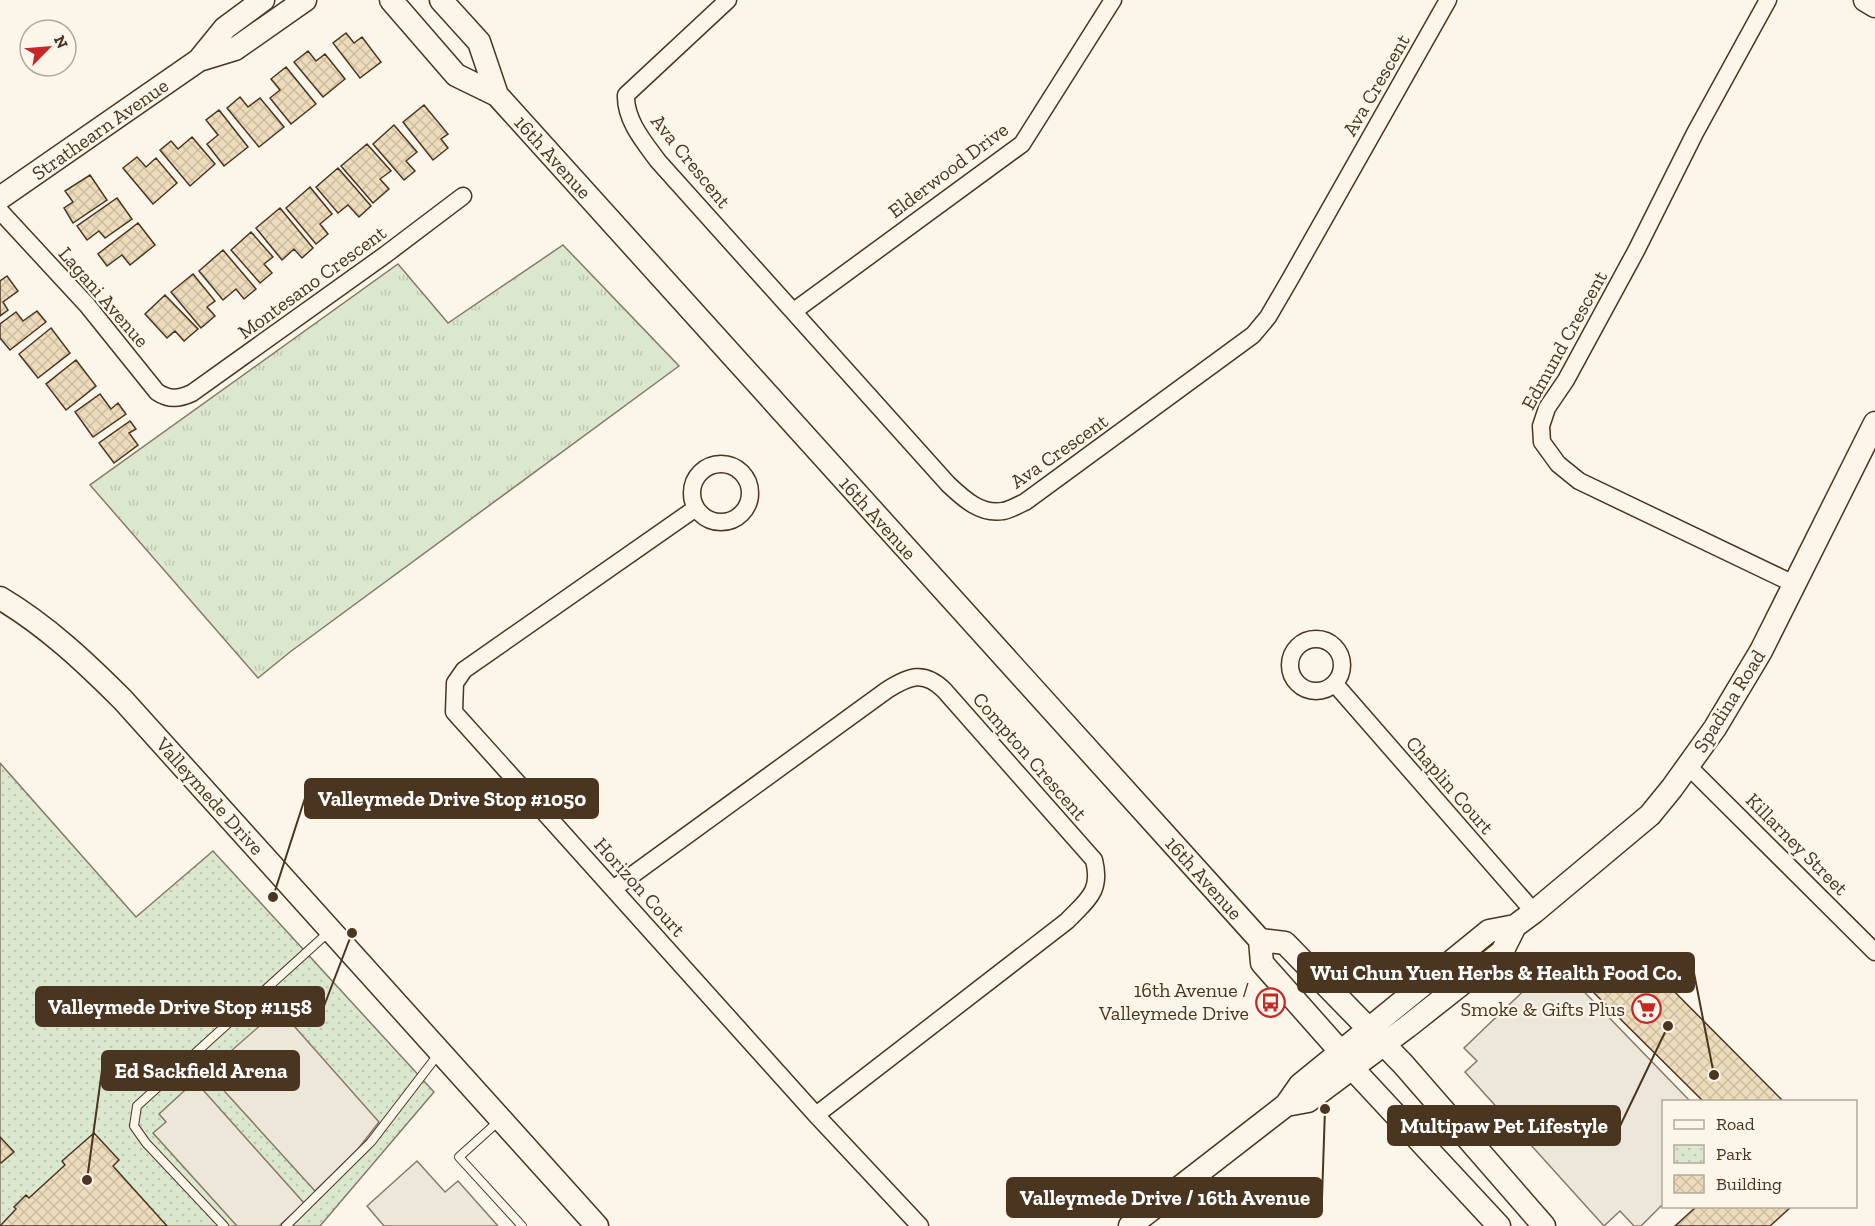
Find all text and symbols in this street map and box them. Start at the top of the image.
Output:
north arrow [18,18,78,78]
street label: Ava Crescent [1337,29,1415,140]
text: N [50,32,72,51]
street label: Strathearn Avenue [27,73,173,185]
street label: Ava Crescent [646,109,736,213]
street label: 16th Avenue [509,110,597,204]
street label: Elderwood Drive [883,117,1013,223]
street label: Montesano Crescent [233,220,391,344]
street label: Lagani Avenue [54,242,154,352]
street label: Edmund Crescent [1516,266,1612,414]
street label: Ava Crescent [1006,408,1113,493]
street label: 16th Avenue [834,471,922,565]
street label: Spadina Road [1688,645,1770,757]
street label: Compton Crescent [968,687,1093,825]
street label: Chaplin Court [1401,731,1499,839]
street label: Valleymede Drive [150,732,269,860]
callout: Valleymede Drive Stop #1050 [305,779,598,818]
text: Valleymede Drive Stop #1050 [318,786,586,811]
street label: Killarney Street [1741,788,1853,900]
street label: 16th Avenue [1160,831,1248,925]
street label: Horizon Court [589,833,691,942]
callout: Wui Chun Yuen Herbs & Health Food Co. [1298,953,1694,992]
text: Wui Chun Yuen Herbs & Health Food Co. [1310,960,1682,985]
place label: 16th Avenue / Valleymede Drive [1098,978,1249,1025]
bus stop icon: 16th Avenue / Valleymede Drive [1254,986,1286,1018]
callout: Valleymede Drive Stop #1158 [36,987,324,1026]
supermarket icon: Smoke & Gifts Plus [1630,993,1662,1025]
text: Valleymede Drive Stop #1158 [48,994,312,1019]
place label: Smoke & Gifts Plus [1460,997,1625,1021]
callout: Ed Sackfield Arena [102,1051,299,1090]
text: Ed Sackfield Arena [114,1058,288,1083]
legend [1662,1100,1857,1208]
callout: Multipaw Pet Lifestyle [1388,1106,1620,1145]
text: Multipaw Pet Lifestyle [1400,1113,1608,1138]
text: Road [1716,1113,1755,1135]
text: Park [1716,1143,1752,1165]
text: Building [1716,1173,1782,1195]
callout: Valleymede Drive / 16th Avenue [1007,1178,1322,1217]
text: Valleymede Drive / 16th Avenue [1020,1185,1310,1210]

